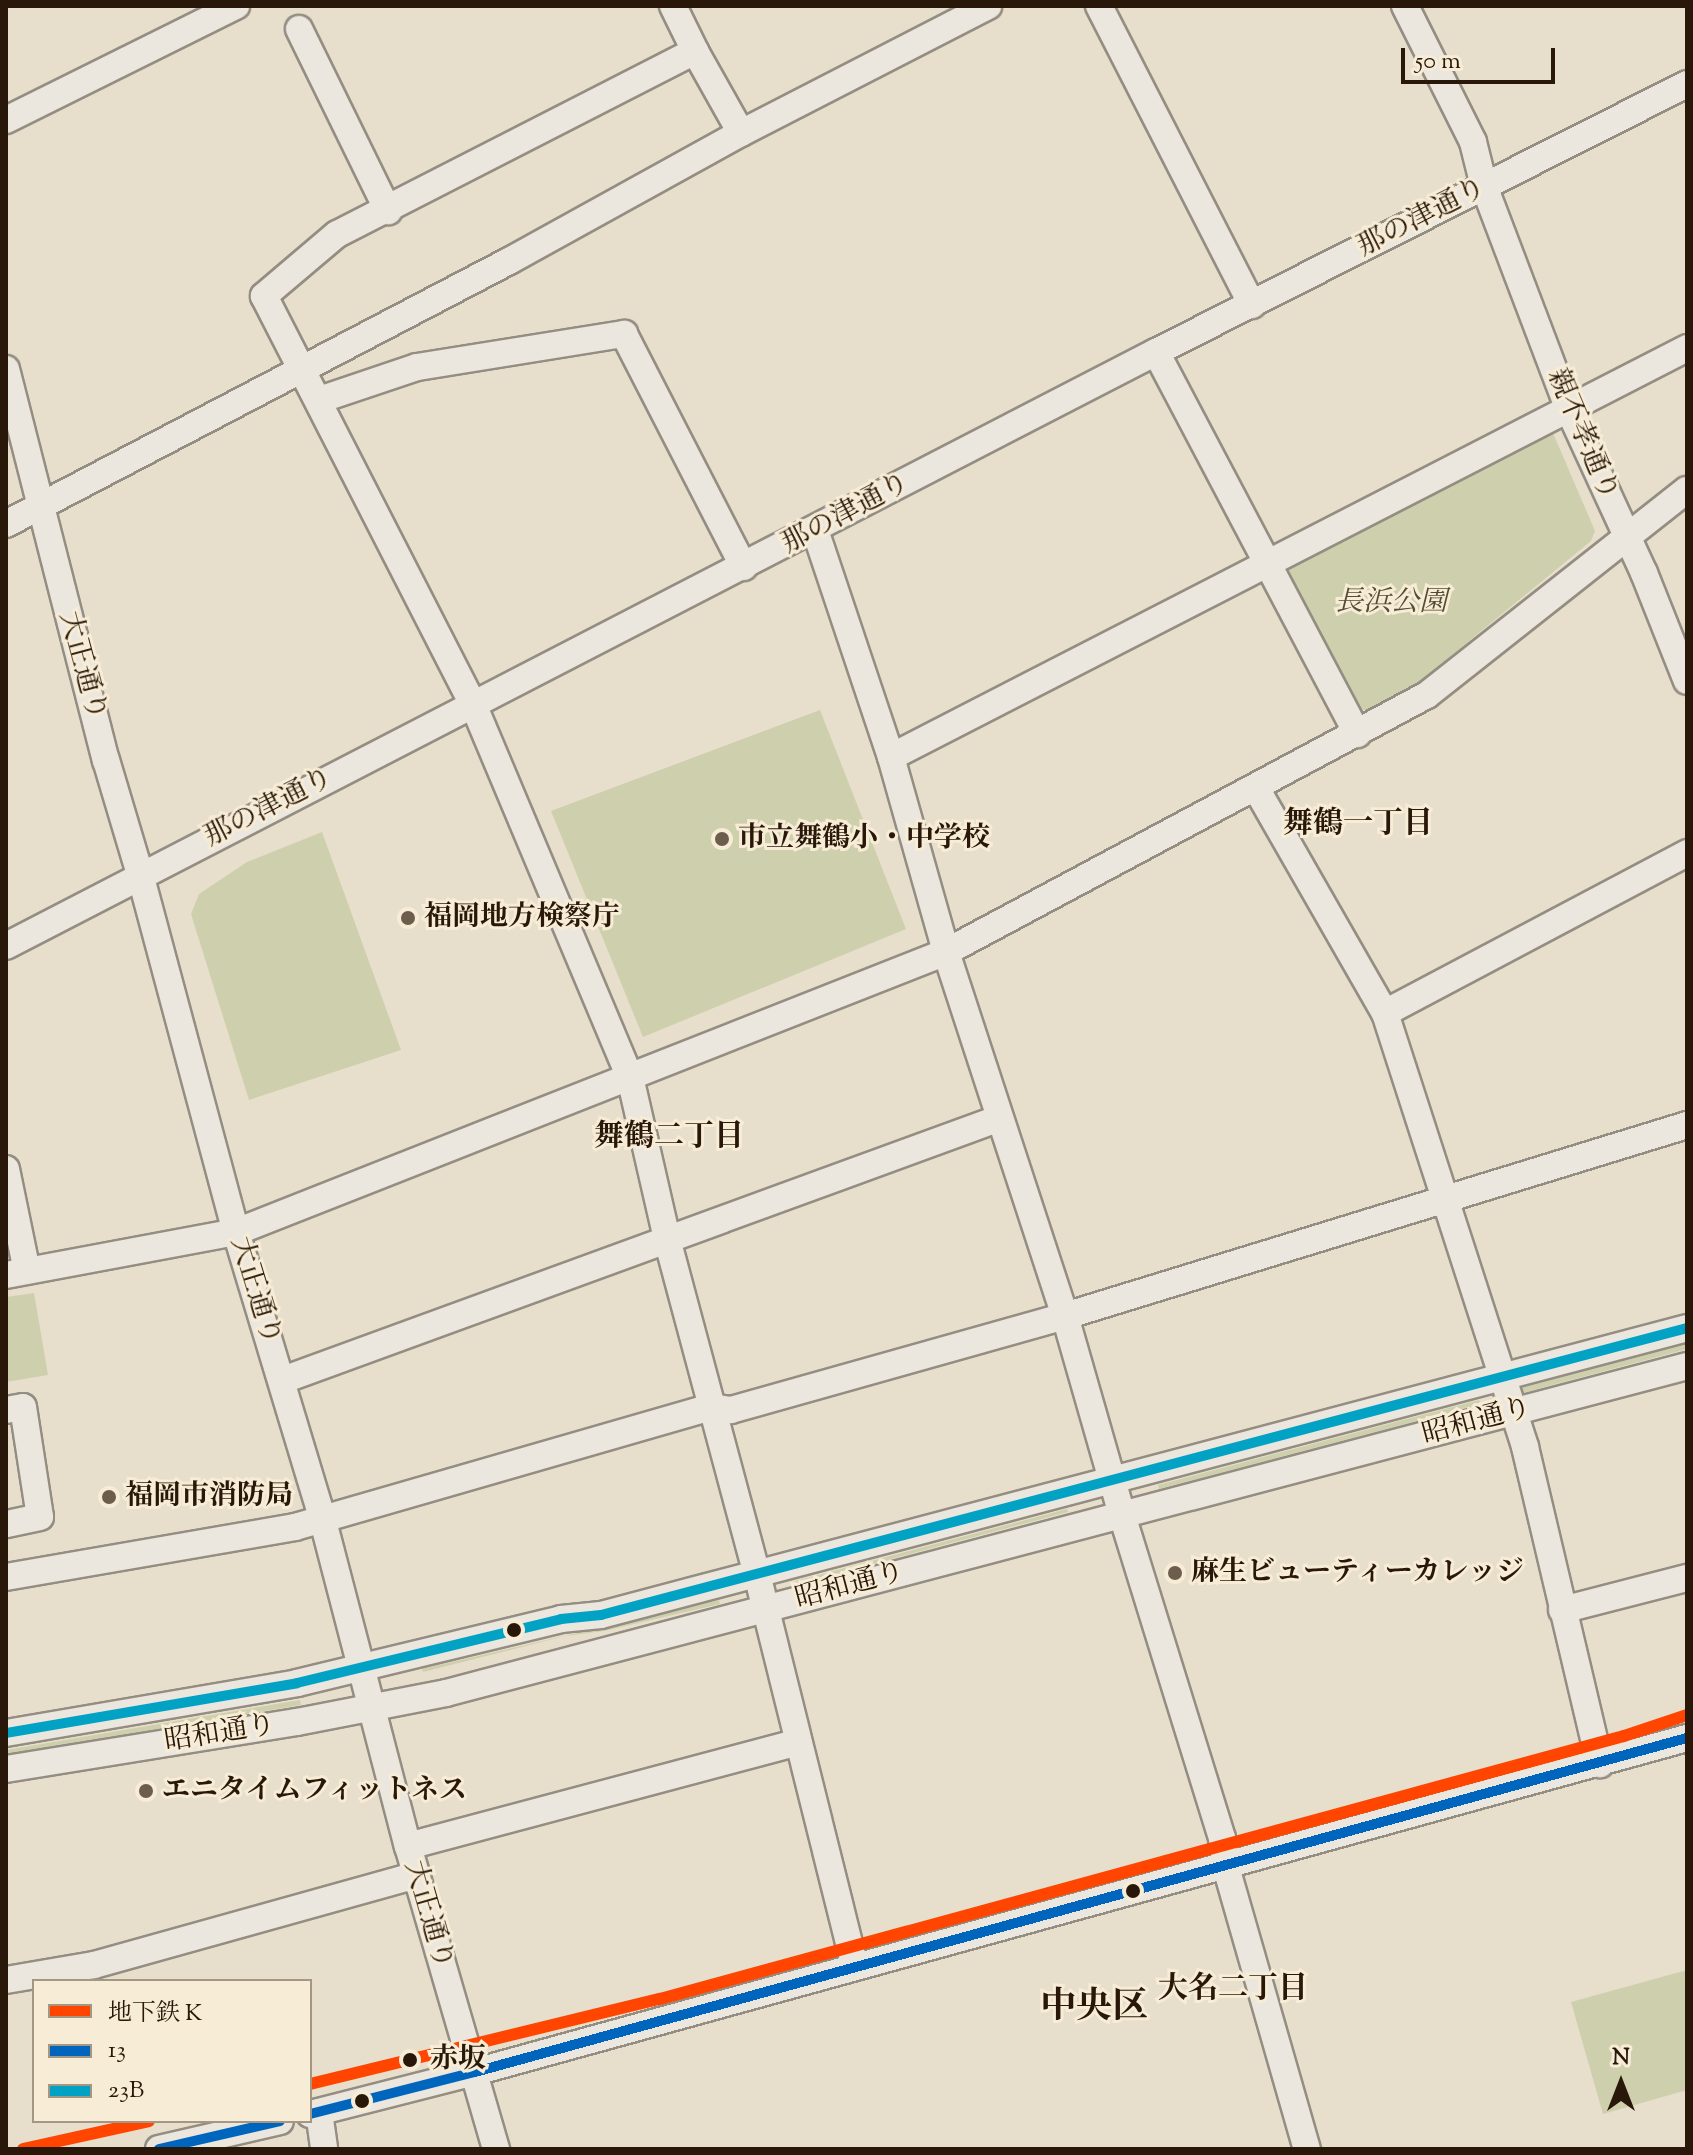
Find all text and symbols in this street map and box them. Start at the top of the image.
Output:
scale bar [1405,32,1559,82]
text: 50 m [1415,45,1461,79]
street label: 那の津通り [1352,171,1492,265]
street label: 親不孝通り [1539,364,1625,506]
street label: 那の津通り [776,466,916,562]
park label: 長浜公園 [1335,586,1447,620]
street label: 大正通り [51,608,113,724]
street label: 那の津通り [199,761,339,855]
district label: 舞鶴一丁目 [1283,807,1433,843]
place label: 市立舞鶴小・中学校 [738,822,990,856]
marker: 市立舞鶴小・中学校 [713,830,731,848]
place label: 福岡地方検察庁 [424,901,620,935]
marker: 福岡地方検察庁 [399,909,417,927]
district label: 舞鶴二丁目 [594,1120,744,1156]
street label: 大正通り [223,1233,287,1349]
street label: 昭和通り [1419,1391,1535,1453]
place label: 福岡市消防局 [125,1480,293,1514]
marker: 福岡市消防局 [100,1488,118,1506]
street label: 昭和通り [792,1555,908,1617]
place label: 麻生ビューティーカレッジ [1191,1556,1527,1590]
marker: 麻生ビューティーカレッジ [1166,1564,1184,1582]
unlabelled marker [506,1622,522,1638]
street label: 昭和通り [162,1709,278,1759]
place label: エニタイムフィットネス [162,1774,470,1808]
marker: エニタイムフィットネス [137,1782,155,1800]
street label: 大正通り [396,1857,460,1973]
unlabelled marker [1125,1883,1141,1899]
district label: 大名二丁目 [1158,1972,1308,2008]
legend [32,1979,312,2123]
district label: 中央区 [1040,1987,1148,2031]
text: 地下鉄 K [108,1997,203,2031]
text: 13 [108,2034,126,2068]
place label: 赤坂 [430,2043,486,2077]
north arrow [1581,2043,1661,2123]
text: N [1612,2043,1630,2075]
marker: 赤坂 [397,2047,423,2073]
text: 23B [108,2074,144,2108]
unlabelled marker [354,2093,370,2109]

